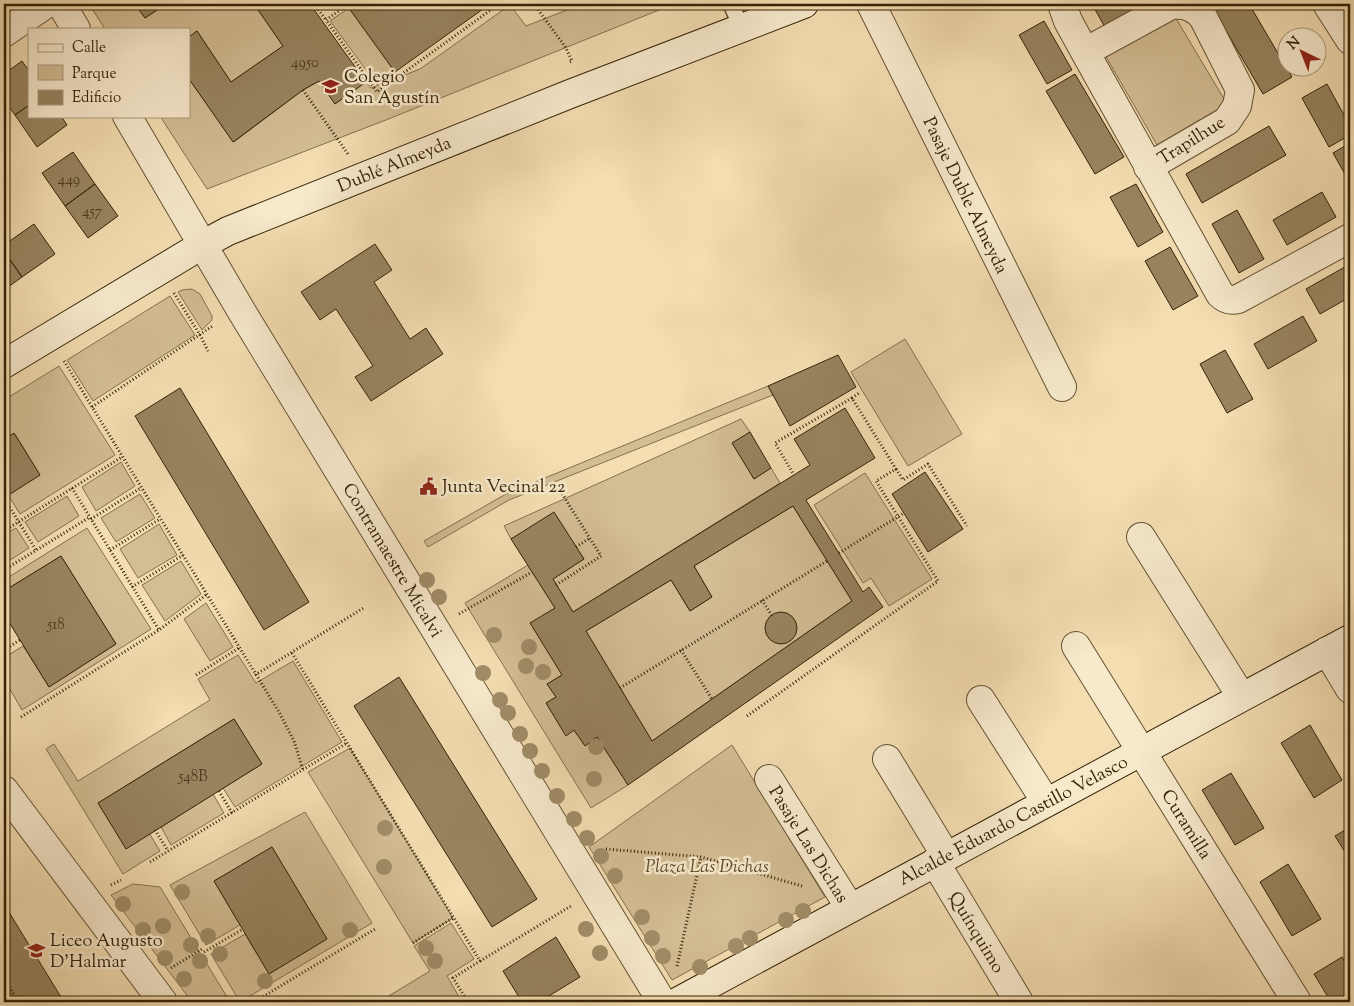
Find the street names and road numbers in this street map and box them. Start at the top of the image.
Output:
street label: Trapilhue [1153,111,1231,173]
street label: Pasaje Duble Almeyda [915,113,1013,279]
street label: Dublé Almeyda [334,131,456,201]
street label: Contramaestre Micalvi [335,479,448,643]
street label: Alcalde Eduardo Castillo Velasco [895,750,1133,893]
street label: Pasaje Las Dichas [761,781,854,909]
street label: Curamilla [1154,785,1217,865]
street label: Quínquimo [941,887,1010,979]

